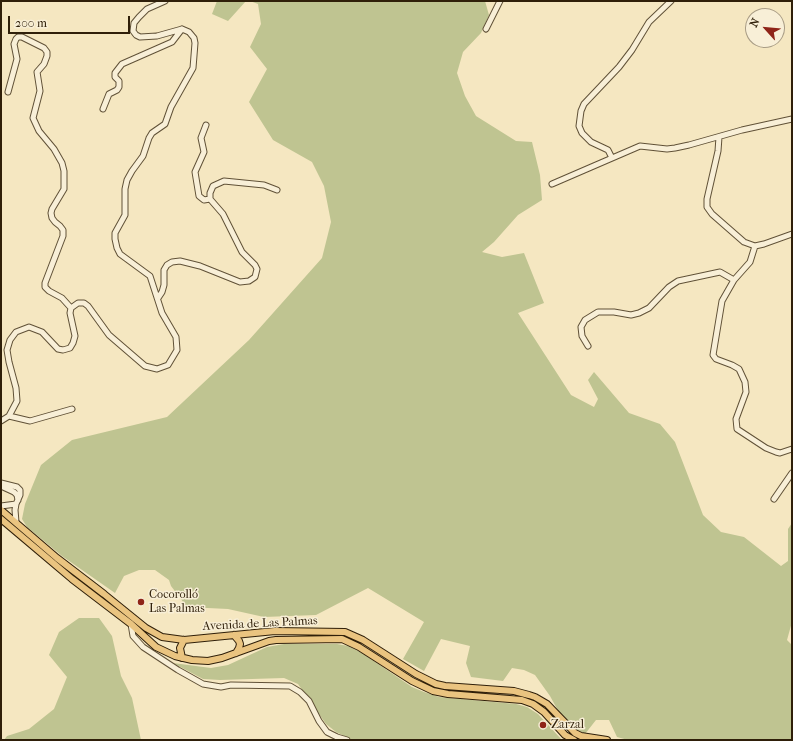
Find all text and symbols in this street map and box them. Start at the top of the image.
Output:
scale bar [10,8,132,34]
north arrow [745,8,785,48]
text: 200 m [15,16,47,30]
text: N [747,16,762,29]
place label: Cocorolló Las Palmas [149,588,205,616]
marker: Cocorolló Las Palmas [136,597,146,607]
street label: Avenida de Las Palmas [202,614,318,634]
place label: Zarzal [551,718,584,732]
marker: Zarzal [538,720,548,730]

